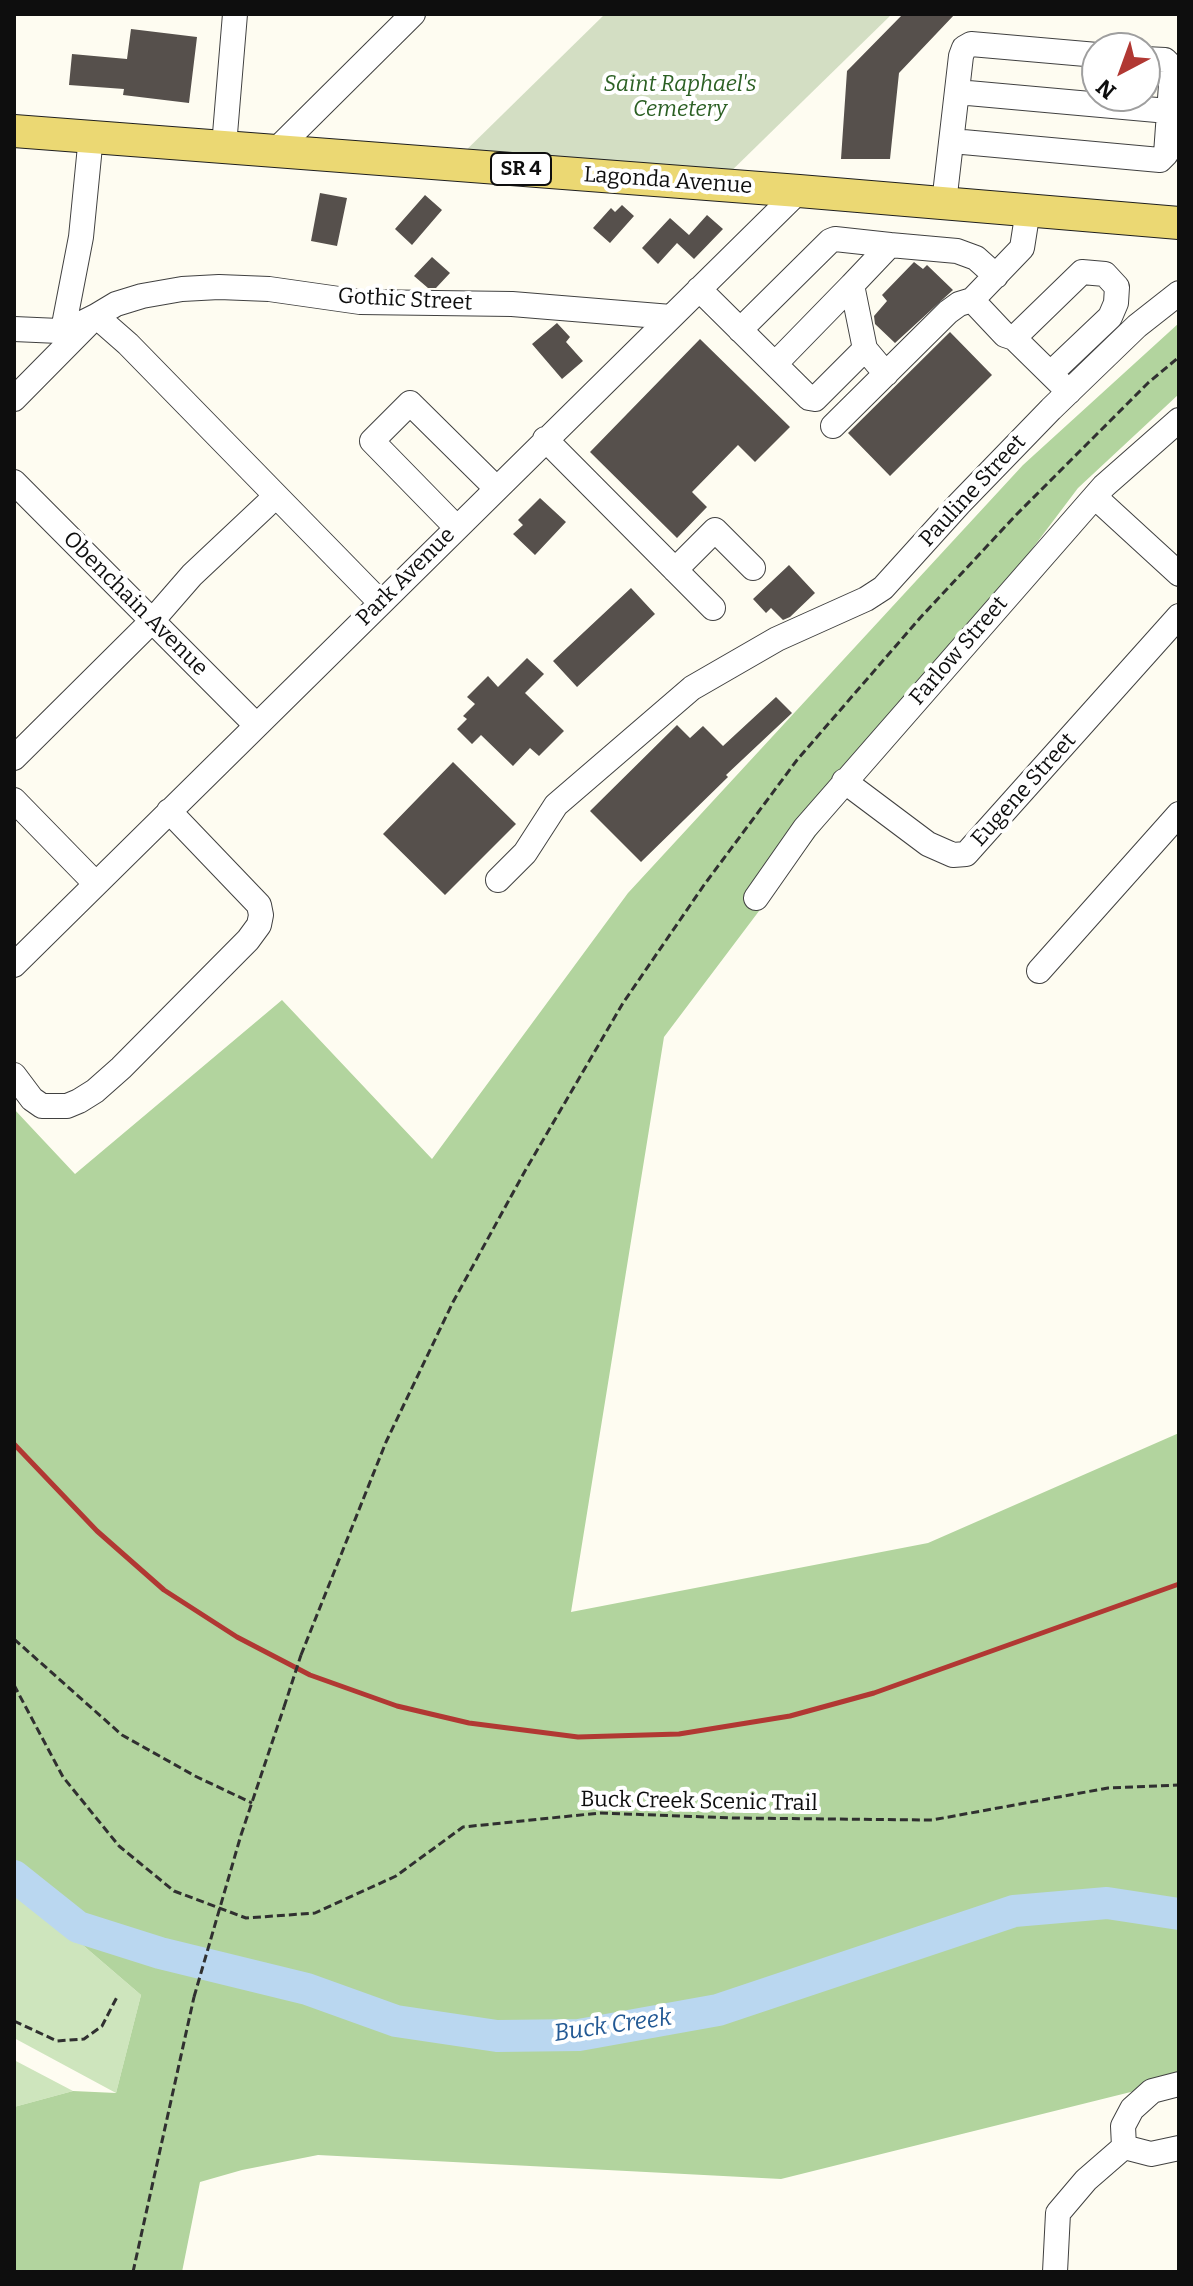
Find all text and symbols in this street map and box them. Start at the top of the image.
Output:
north arrow [1081,32,1161,112]
park label: Saint Raphael's Cemetery [604,72,756,124]
text: N [1091,73,1122,105]
road number: SR 4 [491,153,551,185]
street label: Lagonda Avenue [583,162,753,200]
street label: Gothic Street [337,283,473,317]
street label: Pauline Street [914,429,1032,553]
street label: Park Avenue [351,522,461,632]
street label: Obenchain Avenue [57,526,213,682]
street label: Farlow Street [905,591,1013,711]
street label: Eugene Street [966,728,1082,852]
street label: Buck Creek Scenic Trail [580,1787,818,1817]
water label: Buck Creek [552,2003,674,2049]

